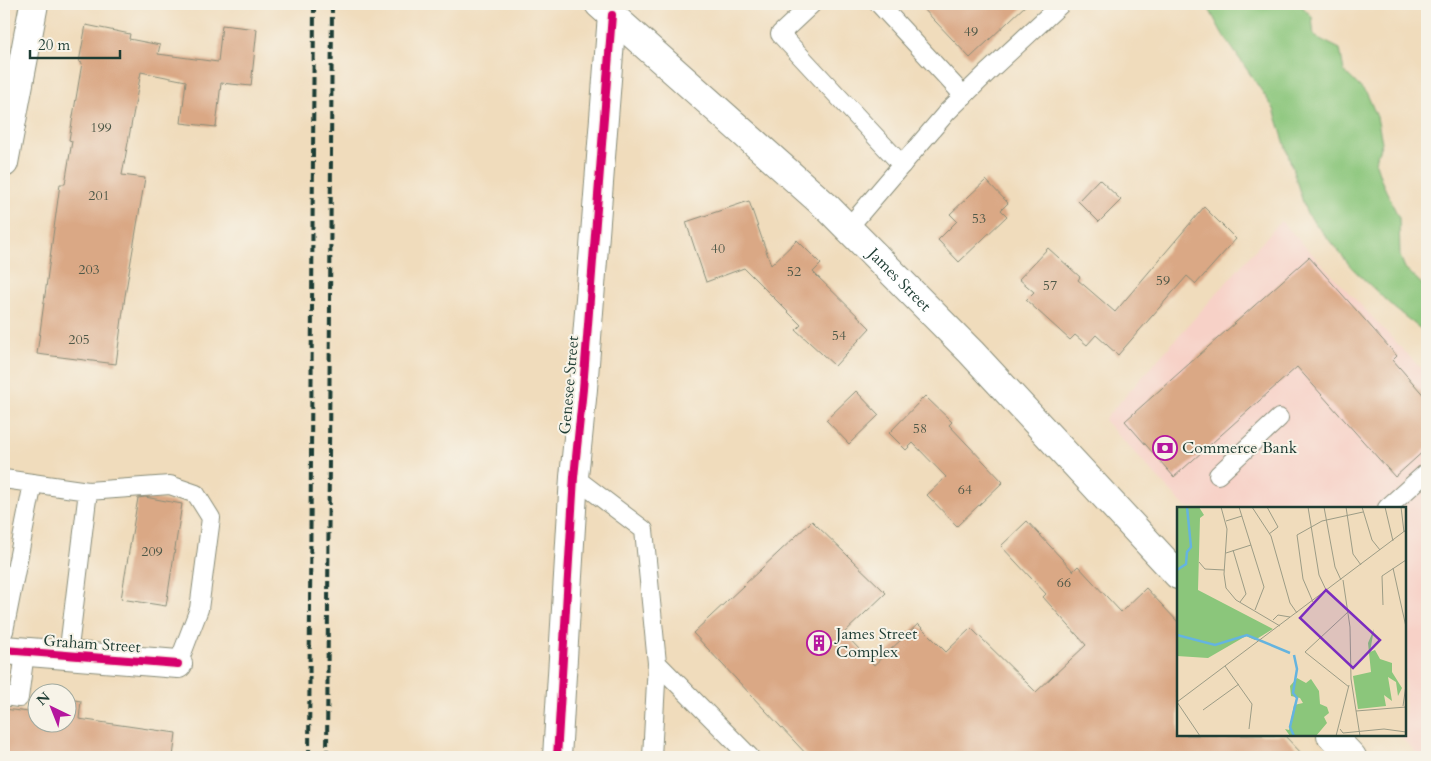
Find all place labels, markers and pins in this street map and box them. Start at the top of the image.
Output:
bank icon: Commerce Bank [1152,435,1178,461]
place label: Commerce Bank [1182,437,1298,459]
place label: James Street Complex [834,623,917,663]
building icon: James Street Complex [806,630,832,656]

